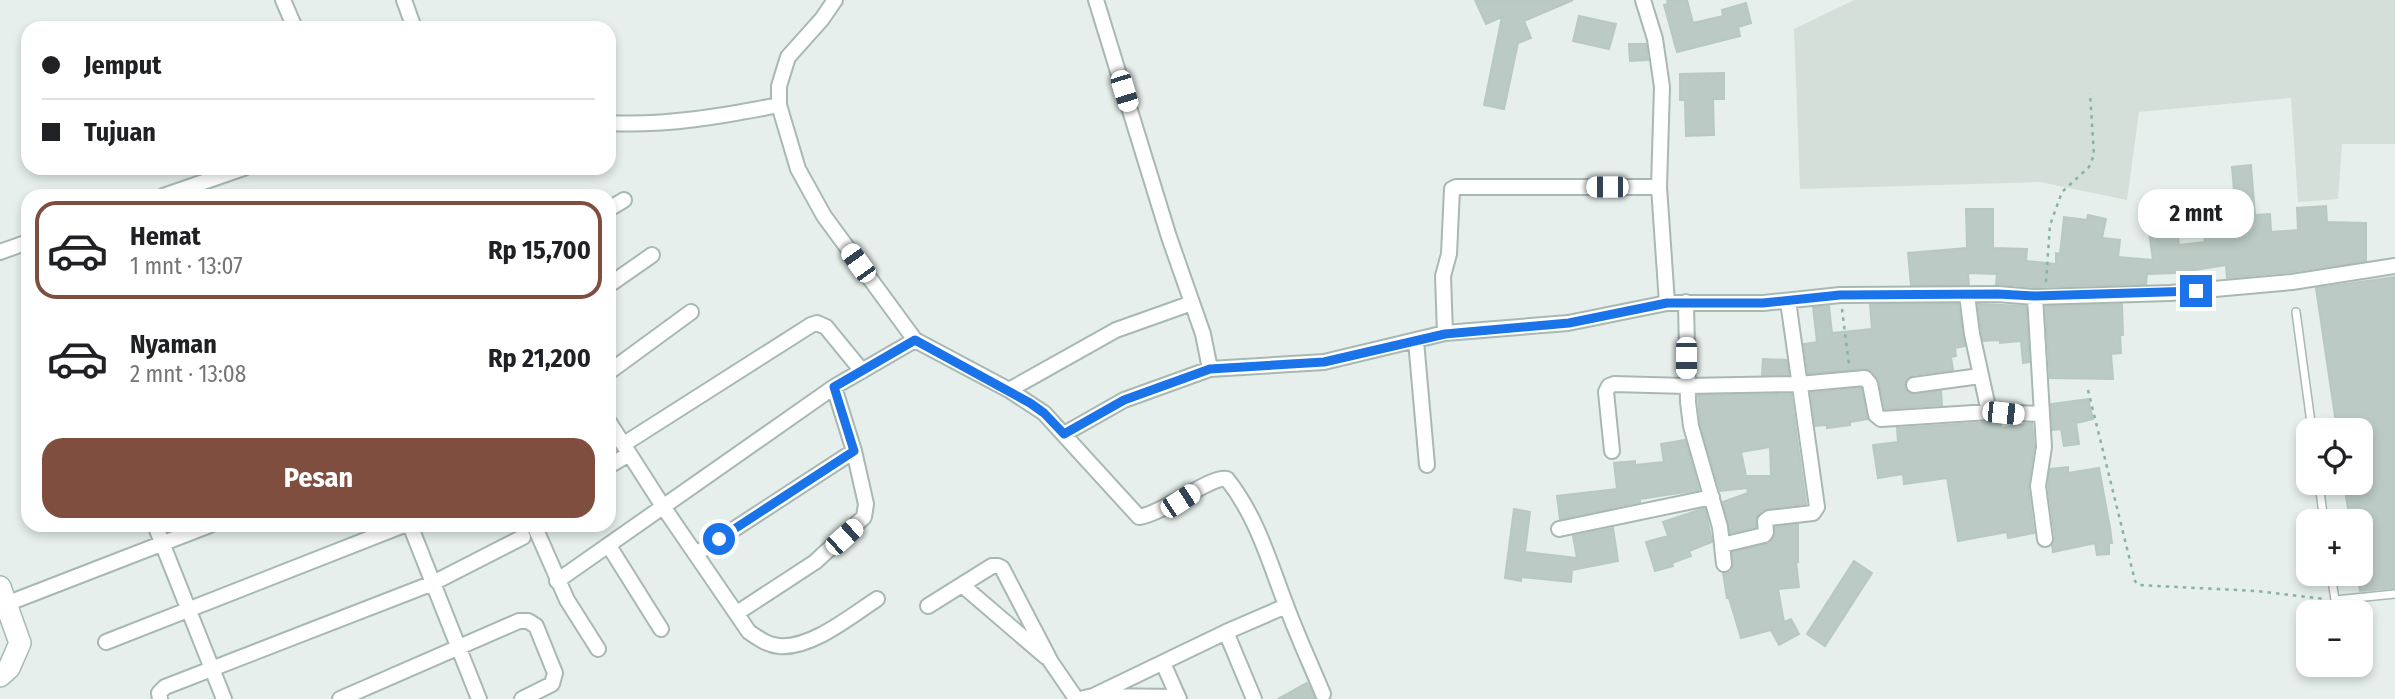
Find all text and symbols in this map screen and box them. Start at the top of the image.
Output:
text: Jemput [84,50,161,81]
car [1108,68,1141,114]
text: Tujuan [84,117,156,148]
car [1587,177,1629,198]
callout: 2 mnt [2138,190,2254,238]
text: 2 mnt [2169,199,2223,227]
icon: car [46,219,109,282]
text: Hemat [130,221,201,252]
text: Rp 15,700 [488,235,591,266]
car [838,240,879,286]
text: 1 mnt · 13:07 [130,252,243,280]
route end [2180,275,2212,307]
icon: car [46,327,109,390]
text: Nyaman [130,329,217,360]
car [1676,337,1697,379]
text: Rp 21,200 [488,343,591,374]
text: 2 mnt · 13:08 [130,360,246,388]
car [1982,400,2025,426]
map controls [2296,418,2373,677]
button: locate [2296,418,2373,495]
button: Pesan [42,438,595,518]
car [1157,481,1204,521]
button: + [2296,509,2373,586]
car [822,515,867,559]
route start [703,523,735,555]
button: − [2296,600,2373,677]

